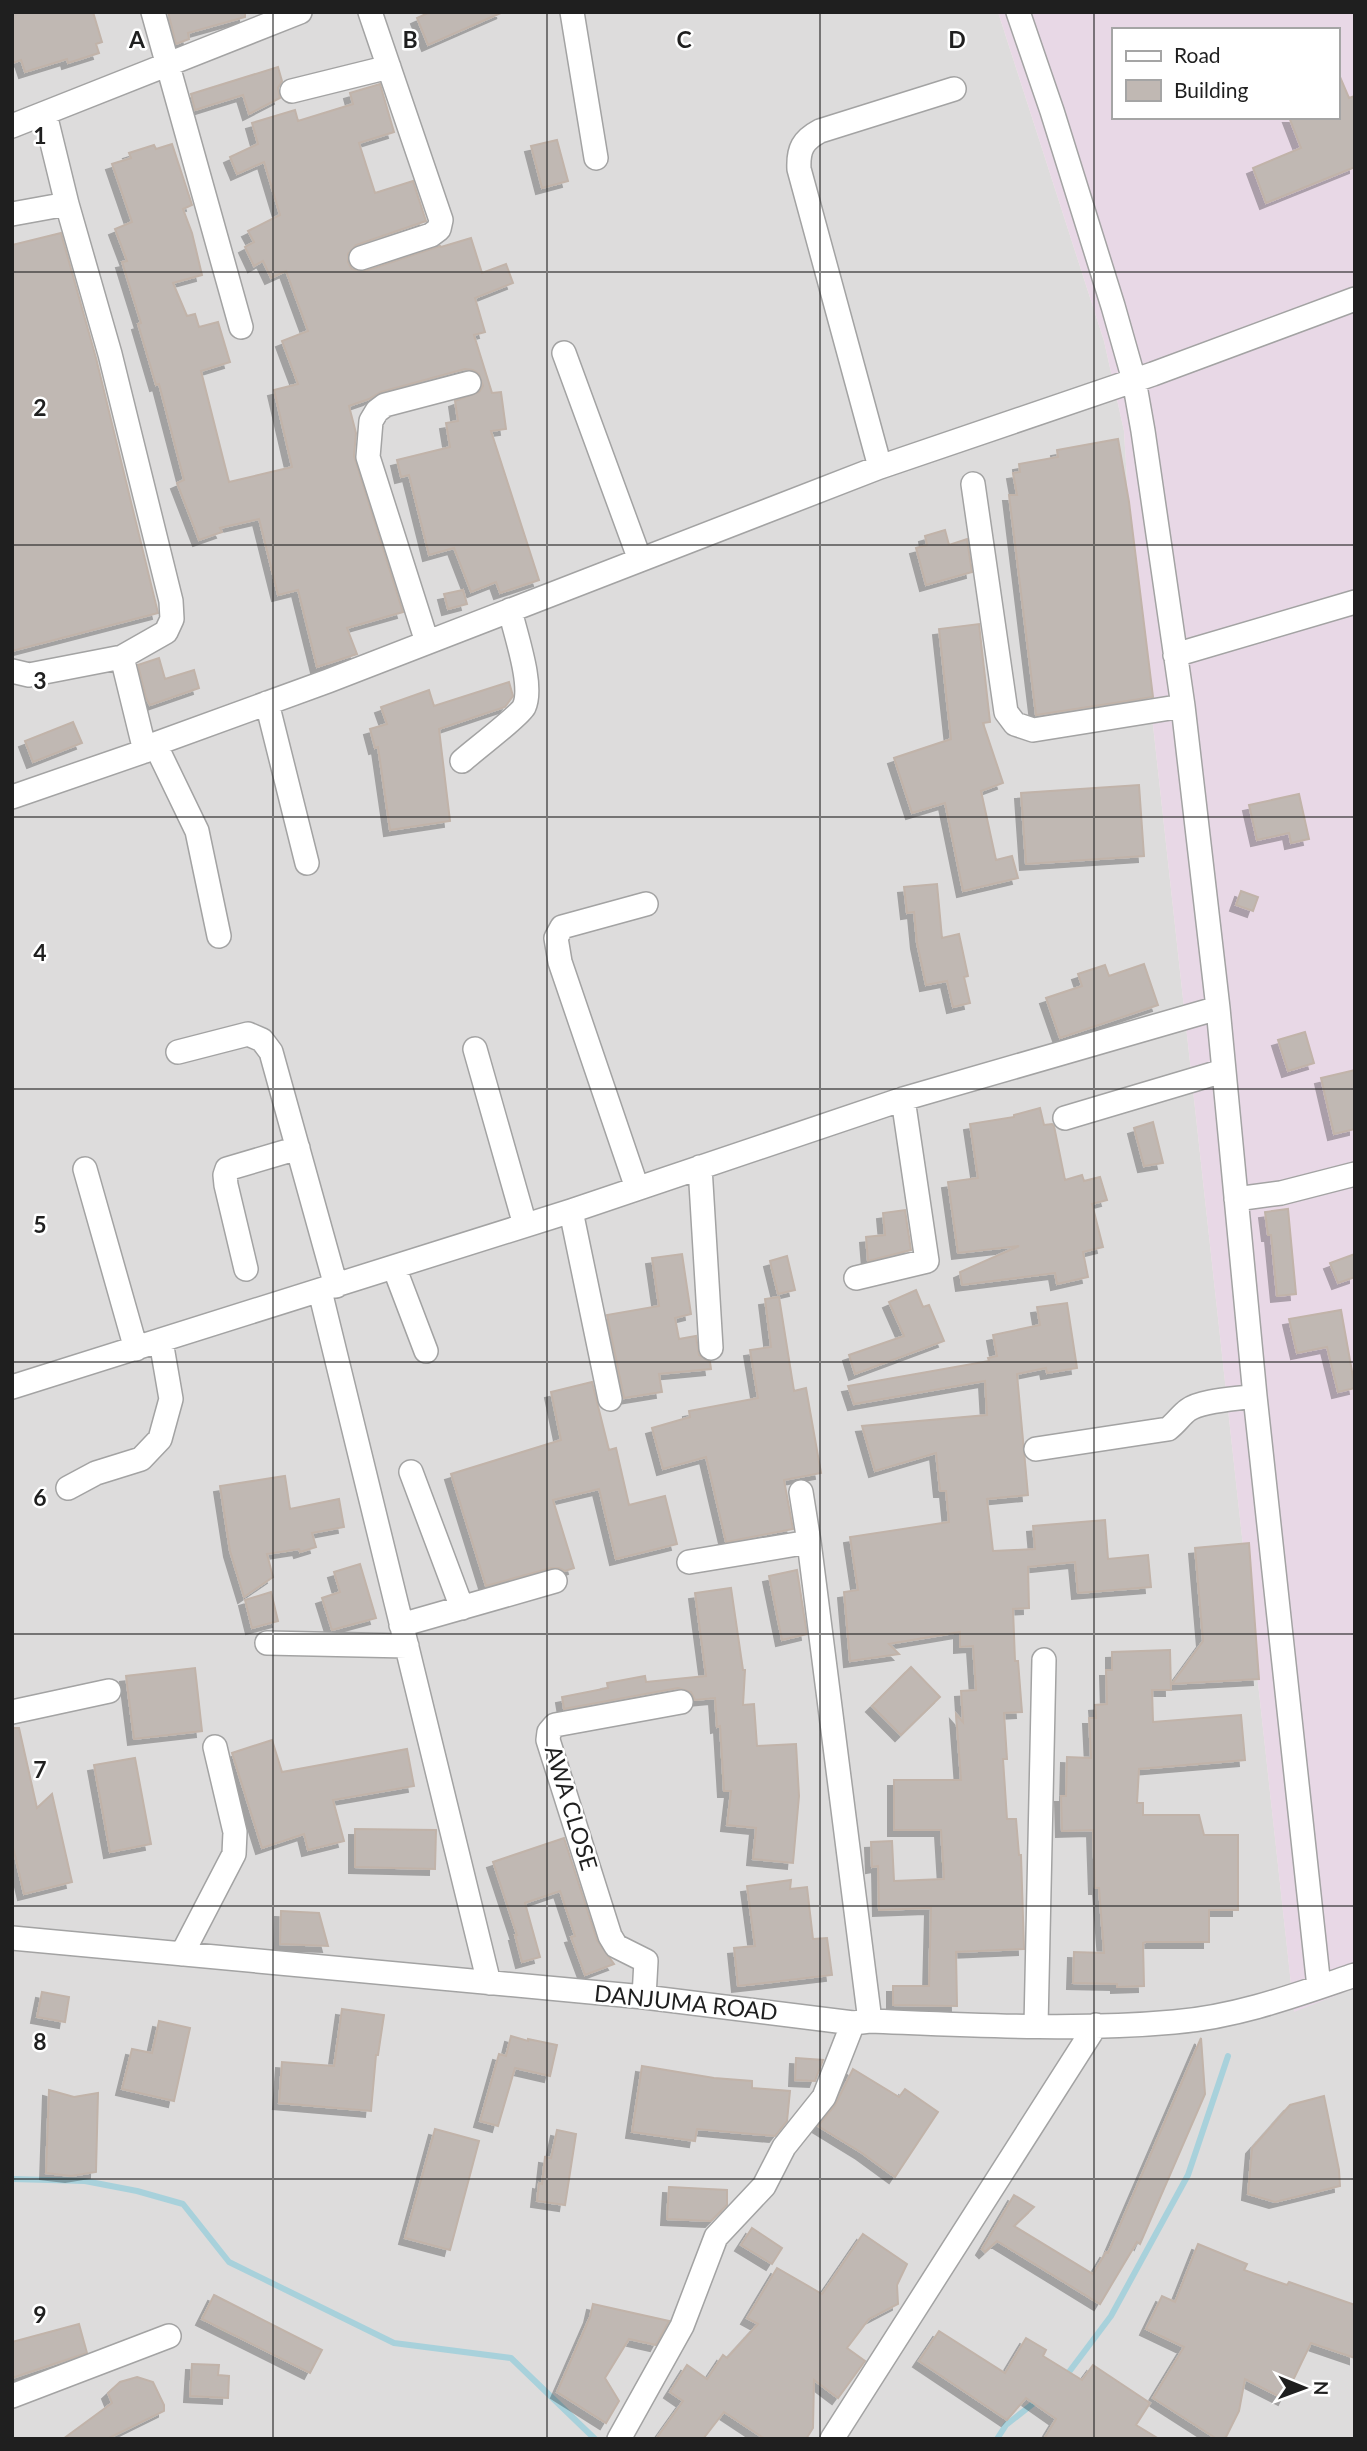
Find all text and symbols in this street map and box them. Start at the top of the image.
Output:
text: A [128,25,146,53]
text: B [402,25,418,53]
text: C [676,25,692,53]
text: D [948,25,966,53]
legend [1112,28,1339,119]
text: Road [1174,42,1221,67]
text: Building [1174,77,1249,102]
text: 1 [33,121,47,149]
text: 2 [33,393,47,421]
text: 3 [33,666,47,694]
text: 4 [33,938,47,966]
text: 5 [33,1210,47,1238]
text: 6 [33,1483,47,1511]
street label: AWA CLOSE [540,1742,604,1873]
text: 7 [33,1755,47,1783]
street label: DANJUMA ROAD [593,1978,779,2026]
text: 8 [33,2027,47,2055]
text: 9 [33,2300,47,2328]
north arrow [1269,2353,1339,2423]
text: N [1310,2381,1333,2396]

